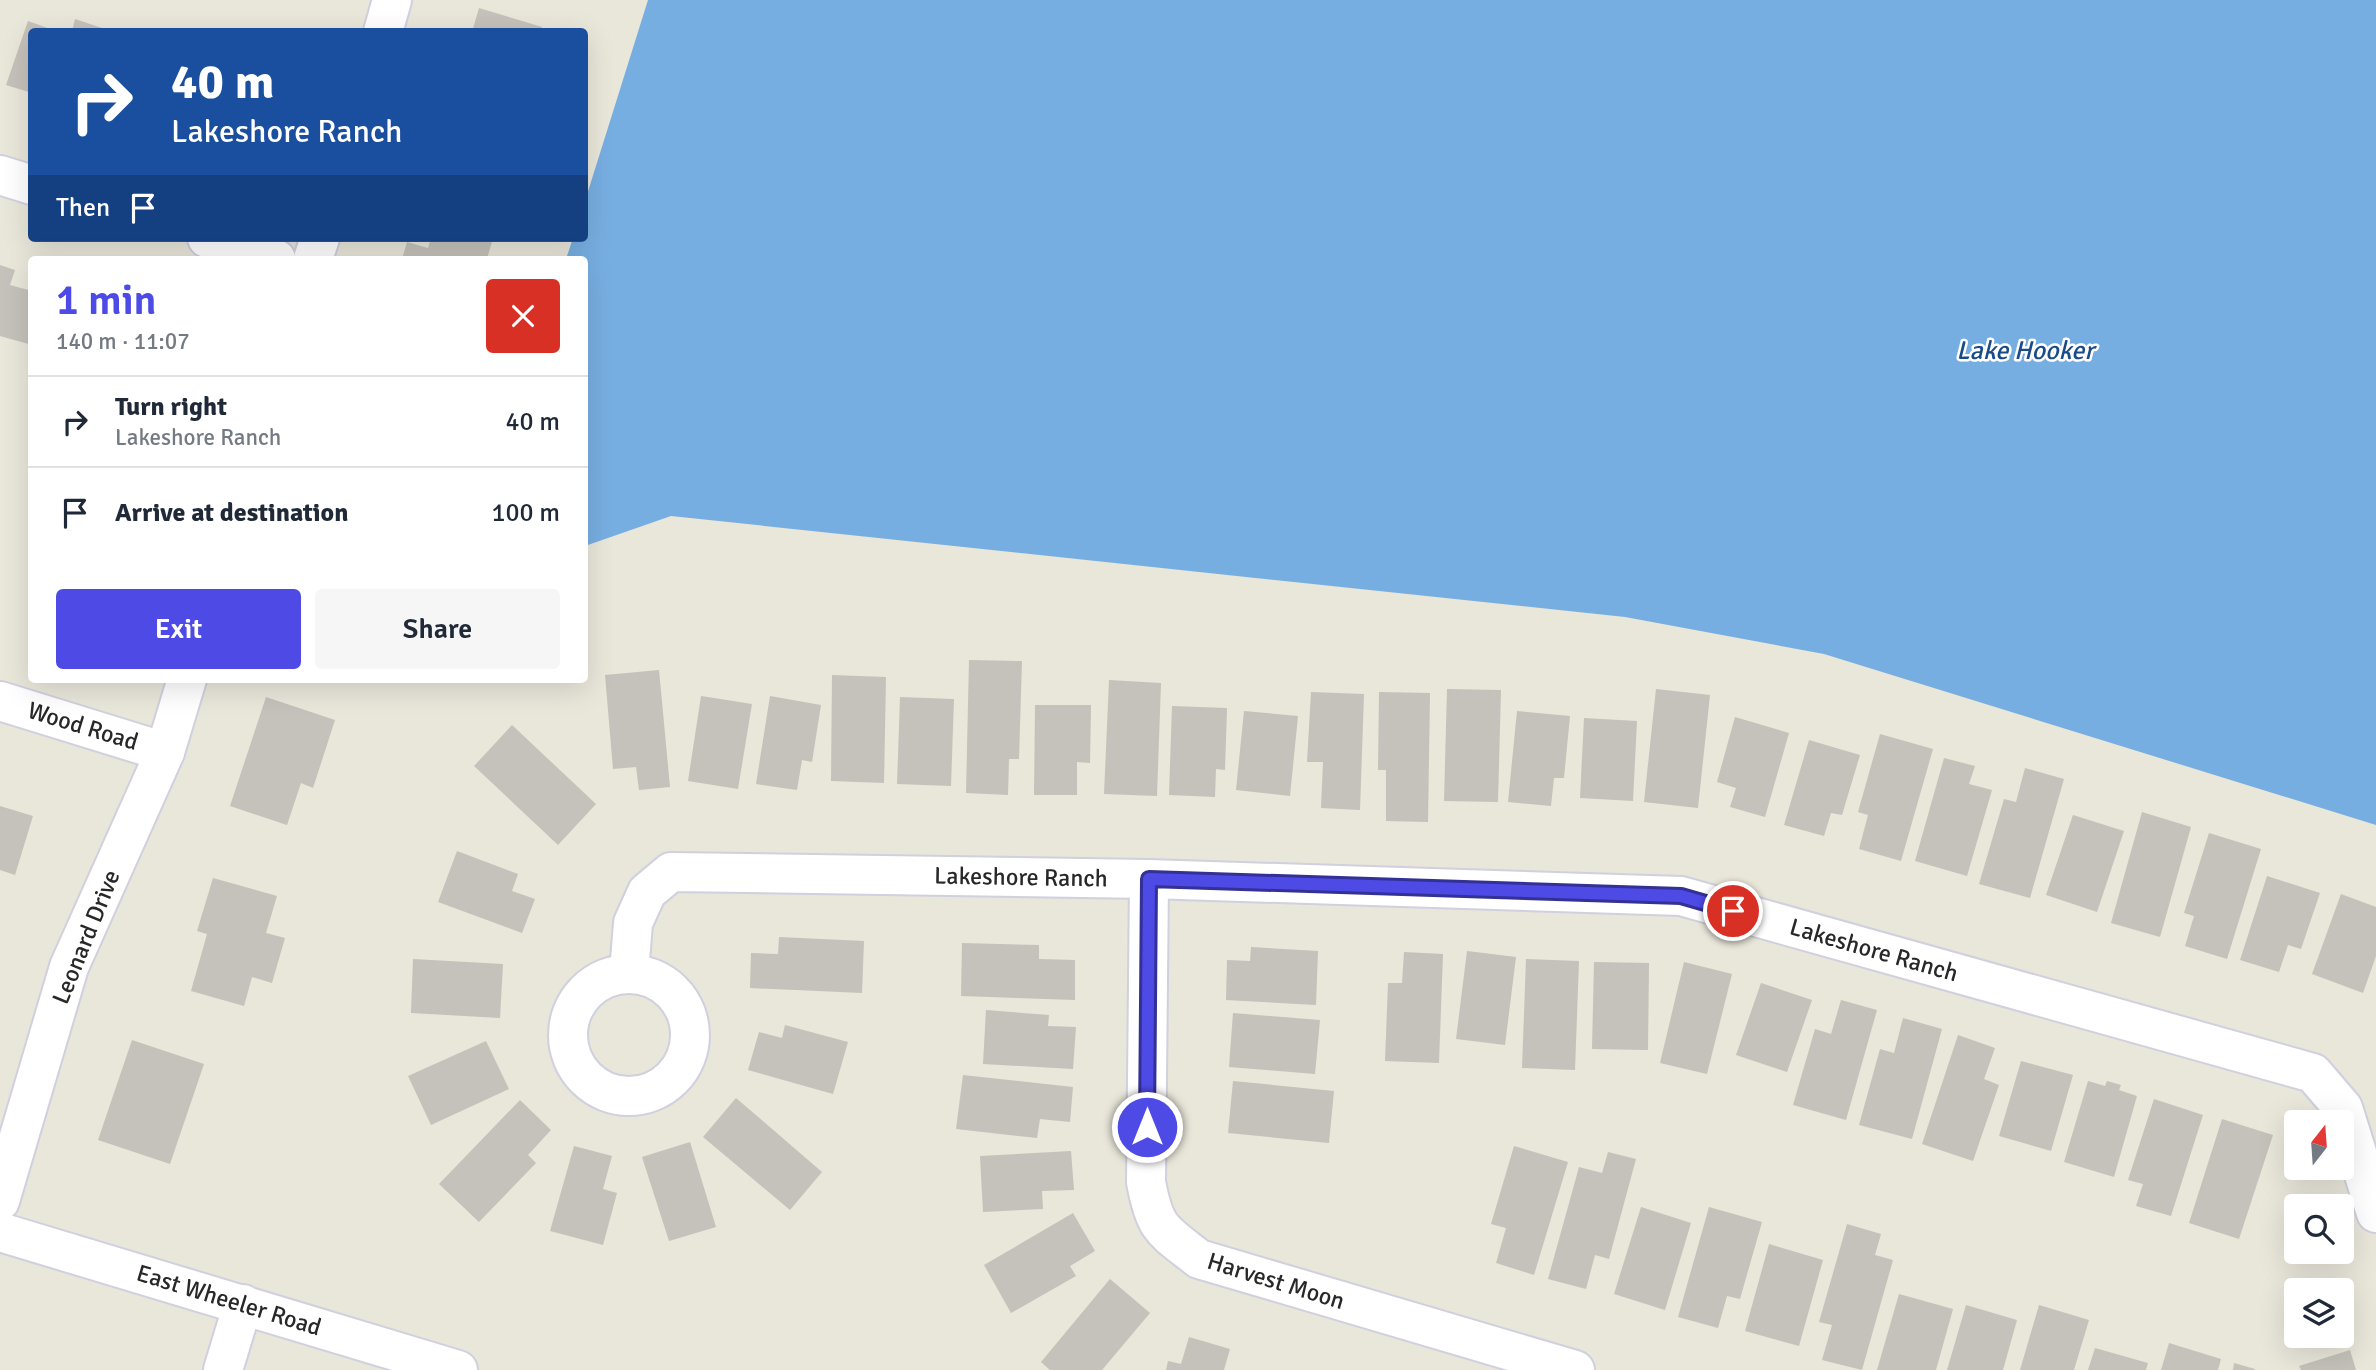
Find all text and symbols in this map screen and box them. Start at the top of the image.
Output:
text: 40 m [171,52,274,112]
icon: right [56,56,147,147]
text: Lakeshore Ranch [171,112,403,151]
icon: arrive [124,189,162,227]
text: Then [56,192,110,224]
text: 1 min [56,275,157,326]
button: close [486,279,560,353]
text: 140 m · 11:07 [56,327,190,356]
water label: Lake Hooker [1956,335,2097,367]
text: Turn right [115,391,227,423]
icon: right [56,403,94,441]
text: 40 m [505,406,560,438]
text: Lakeshore Ranch [115,423,281,452]
icon: arrive [56,494,94,532]
text: Arrive at destination [115,497,348,529]
text: 100 m [491,497,560,529]
button: Exit [56,589,301,669]
button: Share [315,589,560,669]
street label: Wood Road [24,695,142,757]
street label: Lakeshore Ranch [934,860,1108,894]
street label: Leonard Drive [46,866,126,1008]
pin [1703,881,1763,941]
icon: arrive [1714,892,1752,930]
street label: Lakeshore Ranch [1786,912,1962,988]
position arrow [1110,1090,1184,1164]
north arrow [2284,1110,2354,1180]
map controls [2284,1110,2354,1348]
button: search [2284,1194,2354,1264]
street label: Harvest Moon [1204,1246,1348,1316]
street label: East Wheeler Road [133,1258,325,1342]
button: layers [2284,1278,2354,1348]

